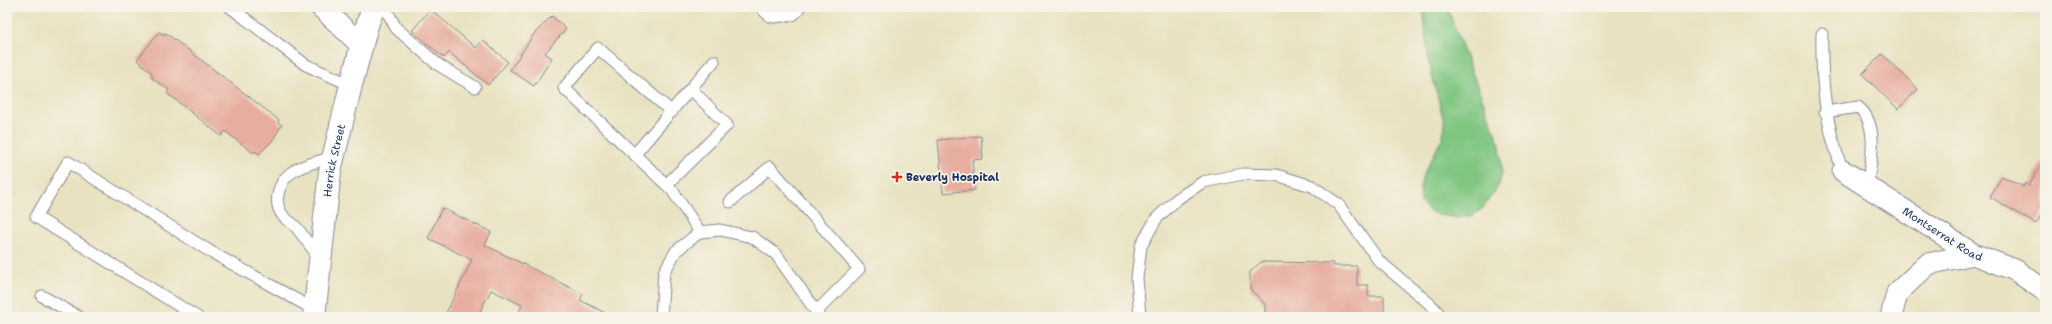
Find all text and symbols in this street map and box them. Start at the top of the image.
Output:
street label: Herrick Street [320,122,349,198]
place label: Beverly Hospital [906,170,999,185]
marker: Beverly Hospital [891,171,903,183]
street label: Montserrat Road [1899,204,1985,265]

